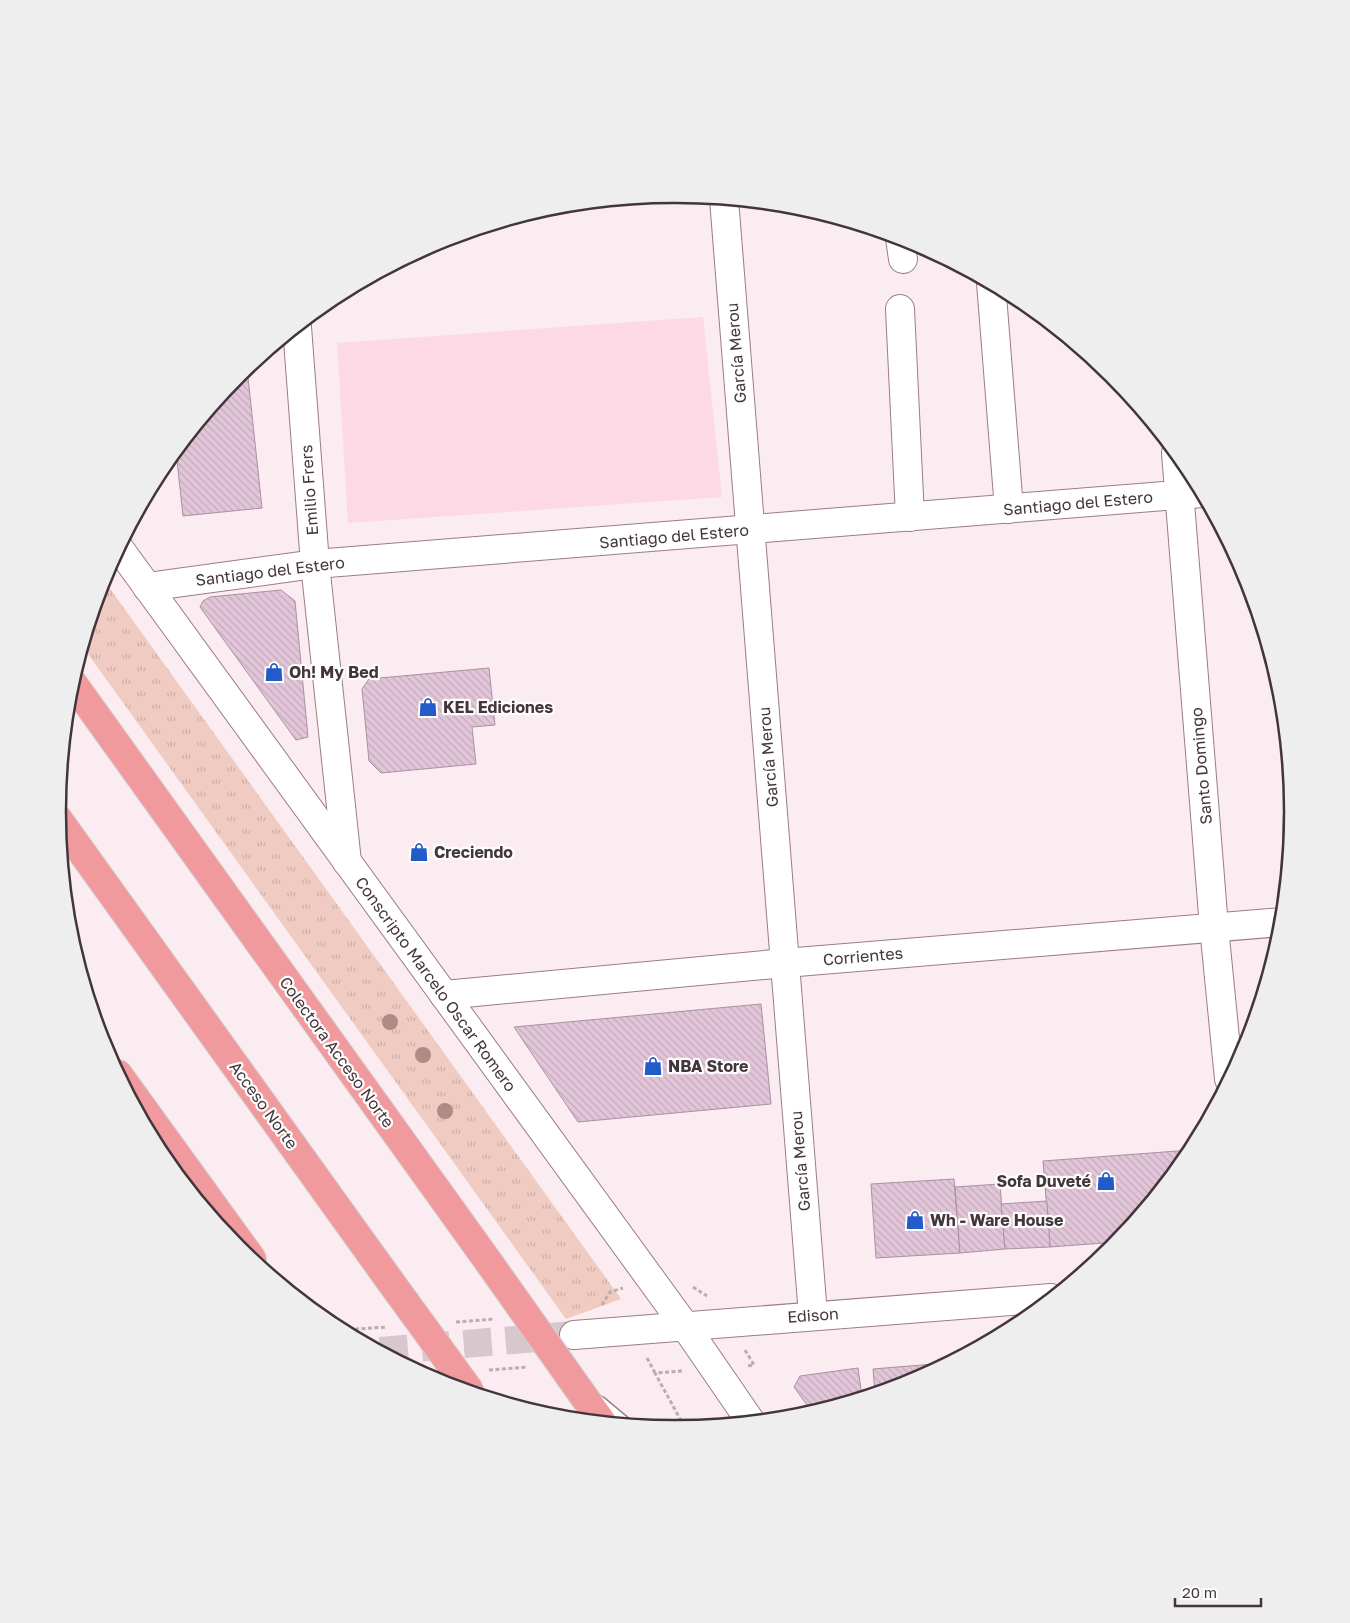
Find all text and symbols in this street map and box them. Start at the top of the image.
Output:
street label: García Merou [722,302,750,404]
street label: Emilio Frers [296,444,322,536]
street label: Santiago del Estero [1002,487,1154,519]
street label: Santiago del Estero [598,520,750,552]
street label: Santiago del Estero [194,552,346,590]
shop icon: Oh! My Bed [263,661,285,683]
place label: Oh! My Bed [289,662,379,682]
shop icon: KEL Ediciones [417,696,439,718]
place label: KEL Ediciones [443,697,553,717]
street label: García Merou [754,706,782,808]
street label: Santo Domingo [1186,707,1216,825]
shop icon: Creciendo [408,841,430,863]
place label: Creciendo [434,842,513,862]
street label: Conscripto Marcelo Oscar Romero [351,873,521,1095]
street label: Corrientes [822,943,904,969]
street label: Colectora Acceso Norte [275,973,399,1131]
shop icon: NBA Store [642,1055,664,1077]
place label: NBA Store [668,1056,748,1076]
street label: Acceso Norte [226,1057,302,1153]
street label: García Merou [786,1110,814,1212]
shop icon: Sofa Duveté [1095,1170,1117,1192]
place label: Sofa Duveté [997,1171,1091,1191]
shop icon: Wh - Ware House [904,1209,926,1231]
place label: Wh - Ware House [930,1210,1063,1230]
street label: Edison [787,1303,839,1327]
scale bar [1175,1576,1261,1608]
text: 20 m [1182,1583,1217,1601]

